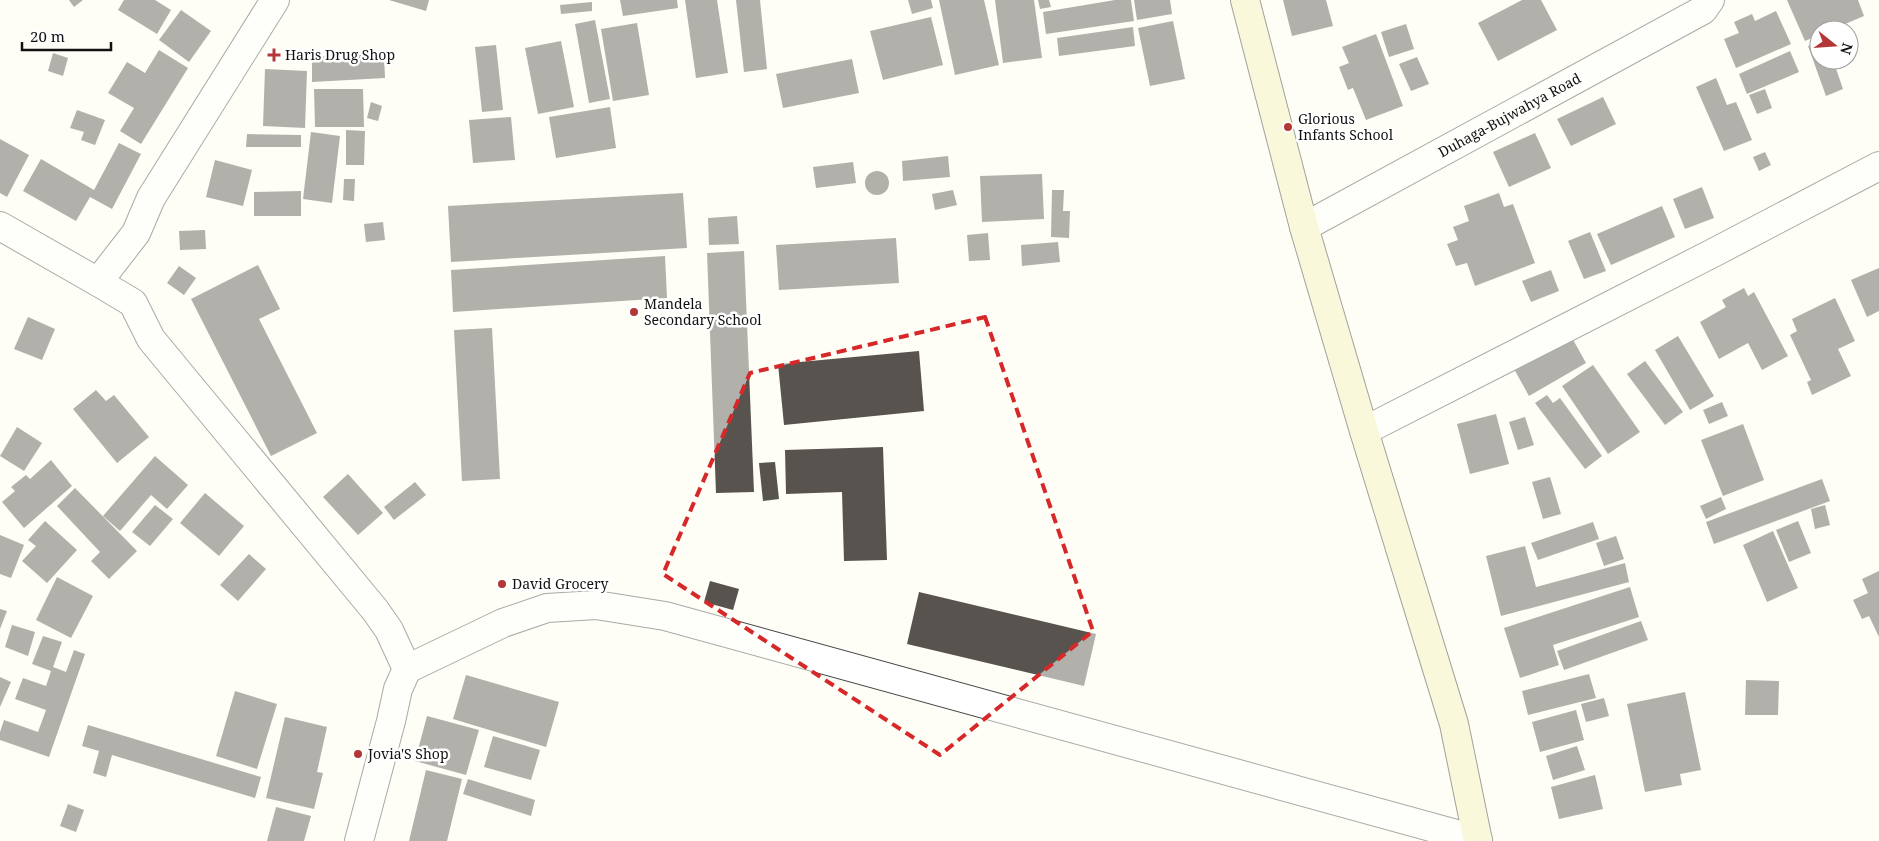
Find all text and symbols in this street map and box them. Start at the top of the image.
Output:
scale bar [22,20,111,52]
north arrow [1809,20,1859,70]
text: 20 m [30,26,65,46]
text: N [1836,41,1858,57]
place label: Haris Drug Shop [285,45,395,64]
marker: Haris Drug Shop [267,48,281,62]
street label: Duhaga-Bujwahya Road [1435,68,1584,161]
place label: Glorious Infants School [1298,109,1394,144]
marker: Glorious Infants School [1282,121,1294,133]
place label: Mandela Secondary School [644,294,762,329]
marker: Mandela Secondary School [628,306,640,318]
place label: David Grocery [512,574,609,593]
marker: David Grocery [496,578,508,590]
place label: Jovia'S Shop [367,744,449,763]
marker: Jovia'S Shop [352,748,364,760]

